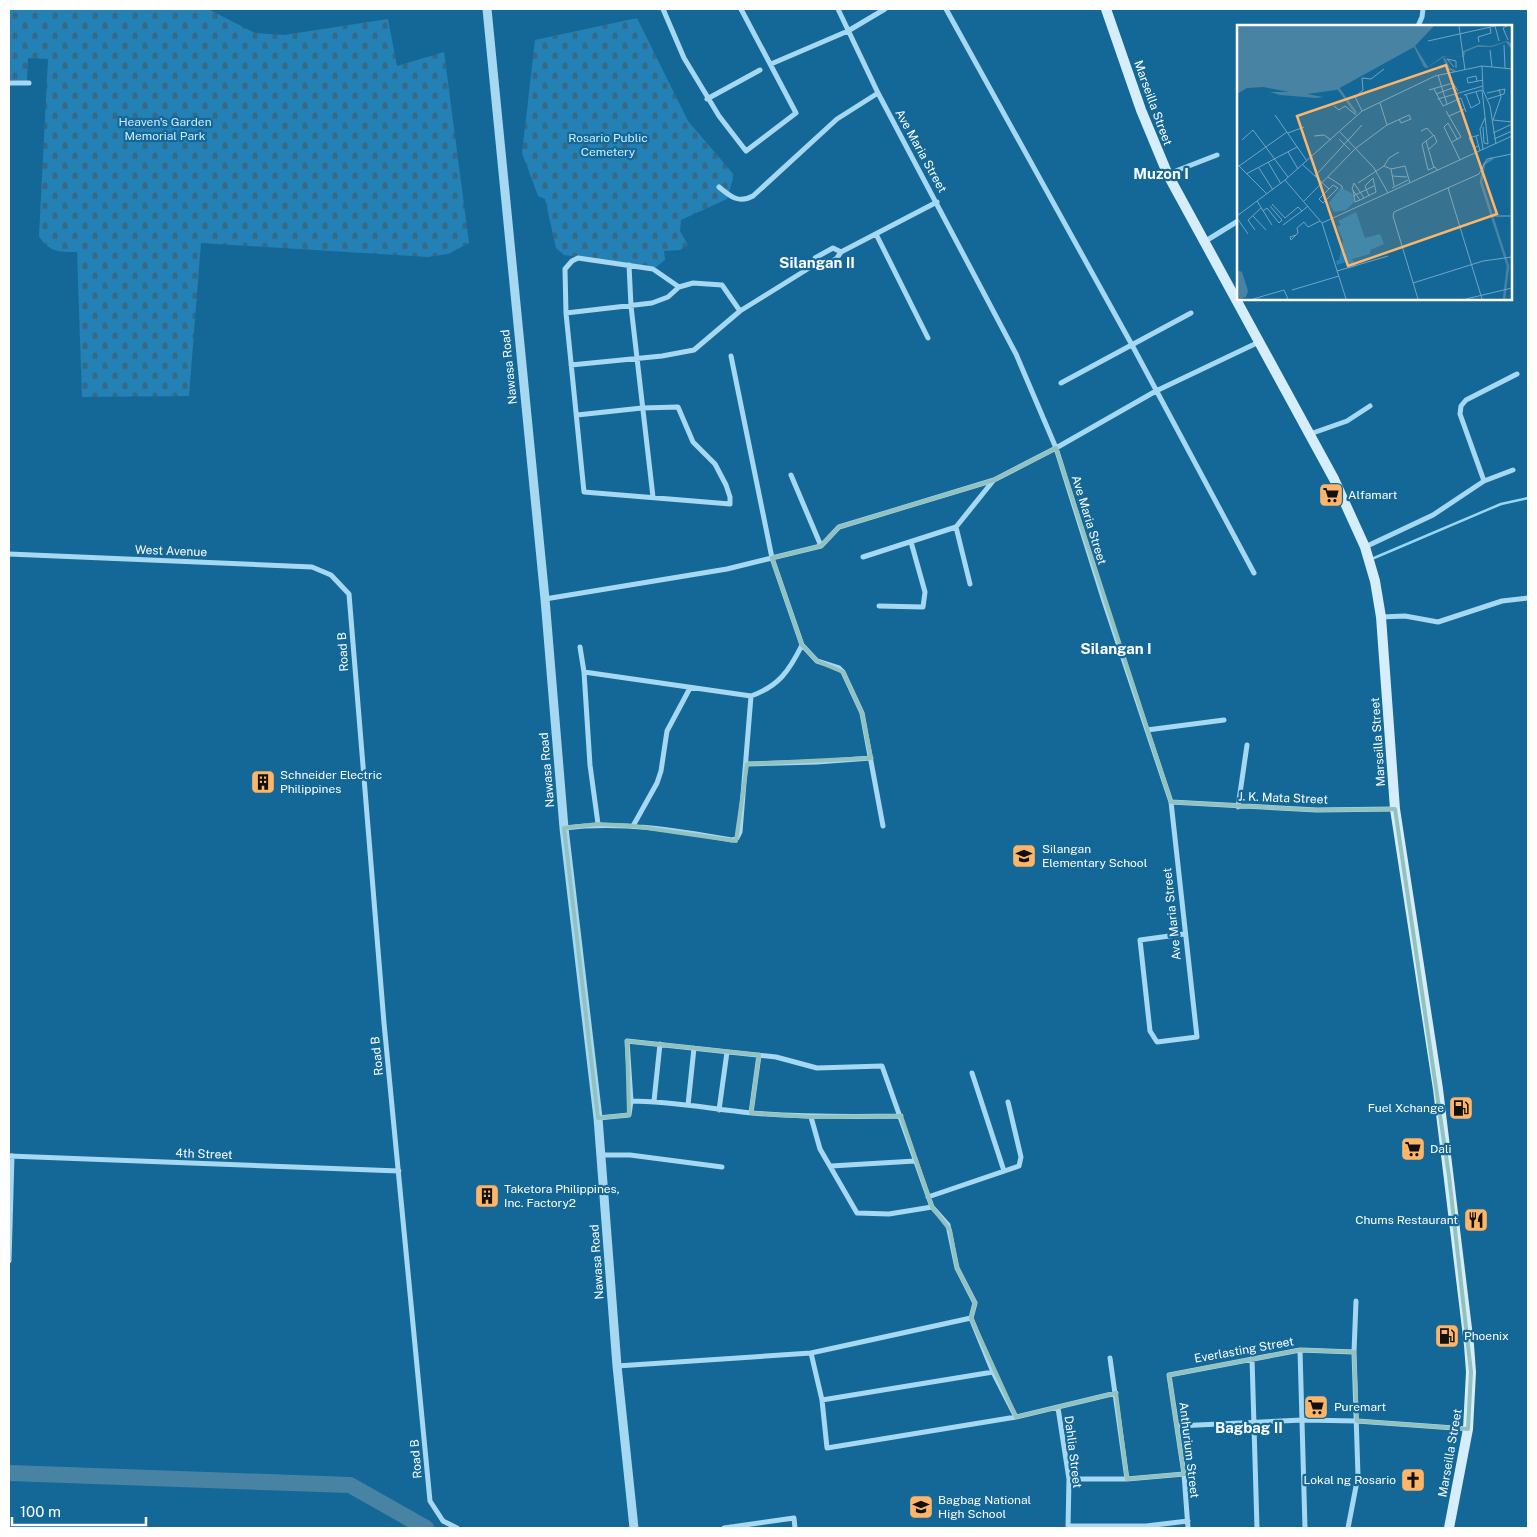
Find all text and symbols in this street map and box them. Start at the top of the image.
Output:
inset map [1237,25,1512,300]
street label: Marseilla Street [1131,59,1175,148]
street label: Ave Maria Street [892,107,950,195]
park label: Heaven's Garden Memorial Park [118,115,212,143]
park label: Rosario Public Cemetery [568,131,648,159]
district label: Muzon I [1133,165,1189,182]
district label: Silangan II [779,254,855,271]
street label: Nawasa Road [498,329,520,405]
street label: Ave Maria Street [1069,474,1109,567]
supermarket icon: Alfamart [1318,482,1344,508]
place label: Alfamart [1348,488,1398,502]
street label: West Avenue [135,543,208,559]
street label: Road B [335,632,351,672]
district label: Silangan I [1080,640,1152,657]
street label: Marseilla Street [1368,697,1388,787]
street label: Nawasa Road [537,732,557,808]
place label: Schneider Electric Philippines [280,768,382,796]
building icon: Schneider Electric Philippines [250,769,276,795]
street label: J. K. Mata Street [1238,789,1329,807]
place label: Silangan Elementary School [1042,842,1148,870]
school or university icon: Silangan Elementary School [1011,843,1037,869]
street label: Ave Maria Street [1160,867,1184,961]
street label: Road B [368,1036,386,1076]
fuel station icon: Fuel Xchange [1448,1095,1474,1121]
place label: Fuel Xchange [1368,1101,1444,1115]
supermarket icon: Dali [1400,1136,1426,1162]
place label: Dali [1430,1142,1452,1156]
street label: 4th Street [175,1146,233,1162]
place label: Taketora Philippines, Inc. Factory2 [504,1182,620,1210]
building icon: Taketora Philippines, Inc. Factory2 [474,1183,500,1209]
restaurant icon: Chums Restaurant [1463,1207,1489,1233]
place label: Chums Restaurant [1355,1213,1458,1227]
street label: Nawasa Road [587,1224,607,1300]
fuel station icon: Phoenix [1434,1323,1460,1349]
place label: Phoenix [1464,1329,1509,1343]
street label: Everlasting Street [1193,1334,1295,1366]
supermarket icon: Puremart [1303,1394,1329,1420]
place label: Puremart [1334,1400,1387,1414]
street label: Anthurium Street [1176,1401,1202,1499]
street label: Marseilla Street [1435,1407,1465,1498]
street label: Dahlia Street [1062,1415,1084,1489]
district label: Bagbag II [1215,1419,1283,1436]
street label: Road B [407,1439,425,1479]
church icon: Lokal ng Rosario [1400,1467,1426,1493]
place label: Lokal ng Rosario [1304,1473,1396,1487]
place label: Bagbag National High School [938,1493,1032,1521]
scale bar [12,1494,146,1526]
school or university icon: Bagbag National High School [908,1494,934,1520]
text: 100 m [20,1503,61,1520]

